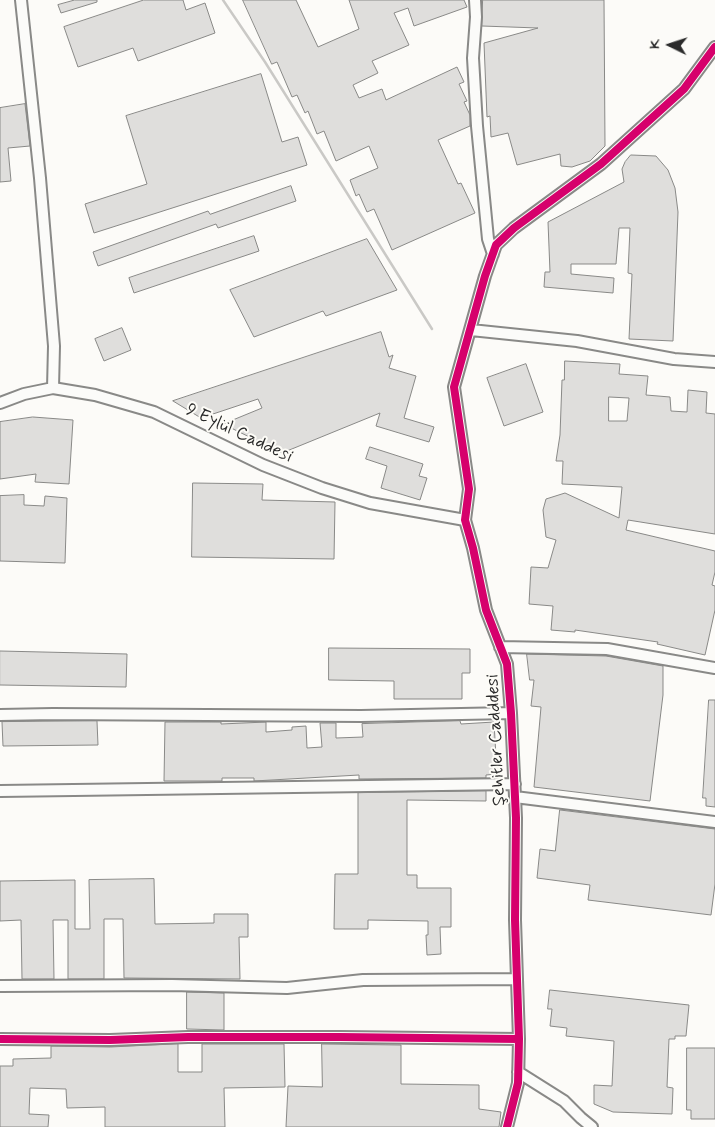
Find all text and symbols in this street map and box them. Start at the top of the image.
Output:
north arrow [645,20,695,70]
text: K [646,38,664,50]
street label: 9 Eylül Caddesi [182,400,296,468]
street label: Şehitler Cadddesi [483,673,511,807]

